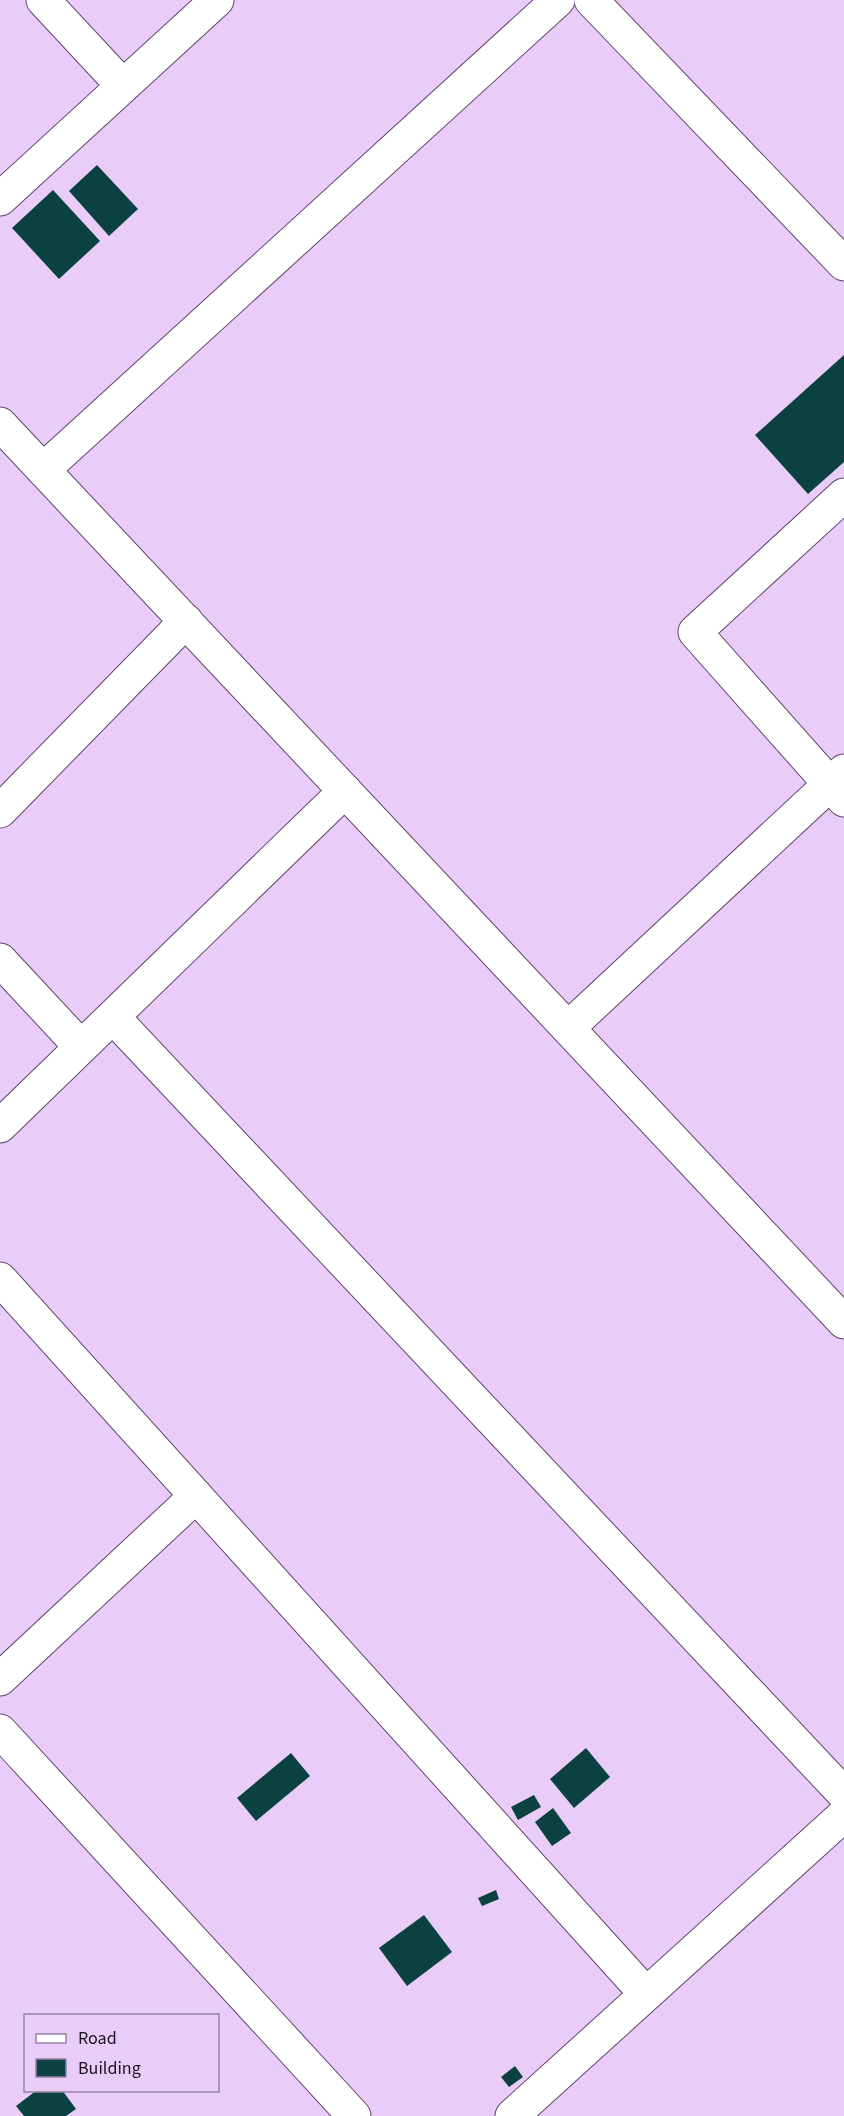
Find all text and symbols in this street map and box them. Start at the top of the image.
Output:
legend [24,2014,219,2092]
text: Road [78,2026,117,2051]
text: Building [78,2056,141,2081]

